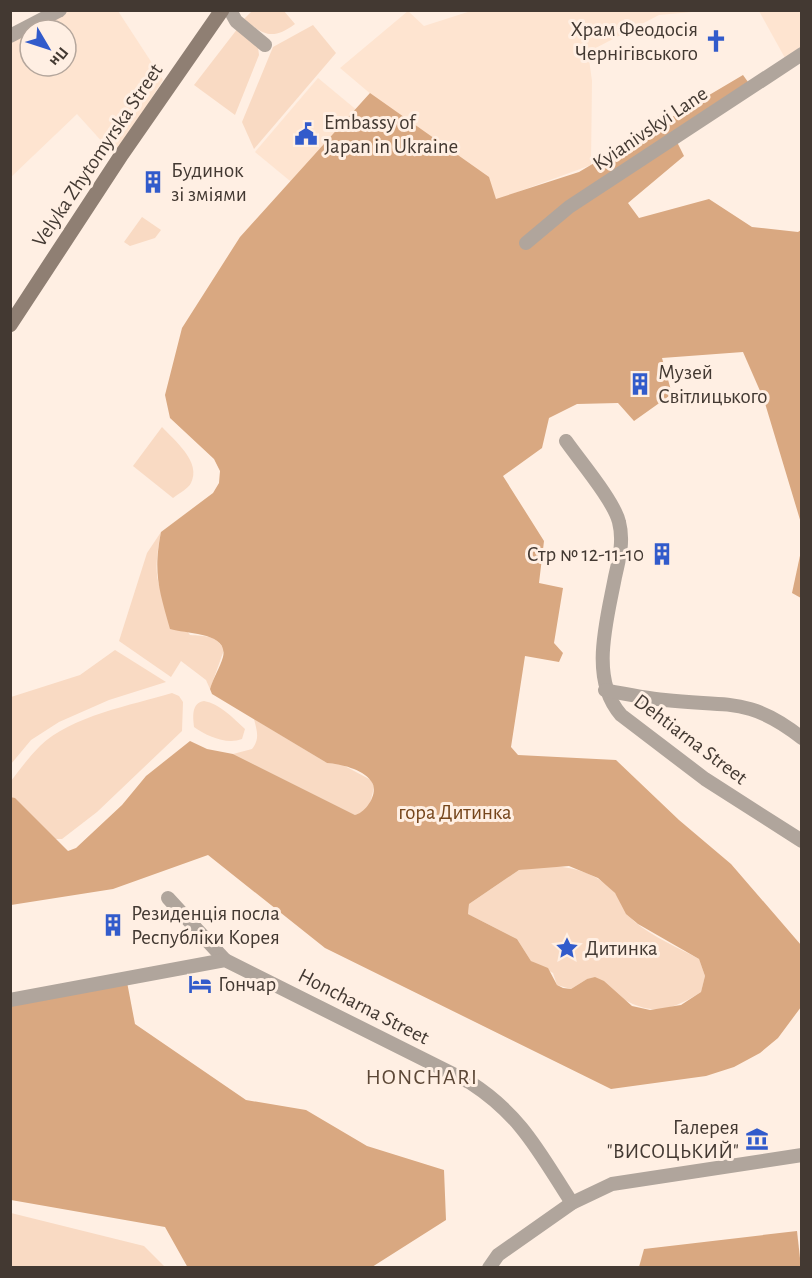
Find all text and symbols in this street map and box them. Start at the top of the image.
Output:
north arrow [18,18,78,78]
place label: Храм Феодосія Чернігівського [570,19,698,64]
church icon: Храм Феодосія Чернігівського [703,28,729,54]
text: Пн [47,44,71,69]
street label: Velyka Zhytomyrska Street [28,60,167,251]
street label: Kyianivskyi Lane [589,83,711,174]
place label: Embassy of Japan in Ukraine [324,112,458,157]
public building icon: Embassy of Japan in Ukraine [293,121,319,147]
place label: Будинок зі зміями [171,160,247,205]
building icon: Будинок зі зміями [140,169,166,195]
place label: Музей Світлицького [658,362,767,407]
building icon: Музей Світлицького [627,371,653,397]
building icon: Стр № 12-11-10 [649,541,675,567]
place label: Стр № 12-11-10 [527,544,644,565]
street label: Dehtiarna Street [630,690,751,789]
park label: гора Дитинка [398,802,512,823]
place label: Резиденція посла Республіки Корея [131,903,280,948]
building icon: Резиденція посла Республіки Корея [100,912,126,938]
place icon: Дитинка [554,935,580,961]
place label: Дитинка [585,938,658,959]
street label: Honcharna Street [295,964,433,1049]
hotel icon: Гончар [187,971,213,997]
place label: Гончар [218,974,276,995]
district label: HONCHARI [366,1066,478,1088]
place label: Галерея "ВИСОЦЬКИЙ" [607,1117,739,1162]
museum icon: Галерея "ВИСОЦЬКИЙ" [744,1126,770,1152]

